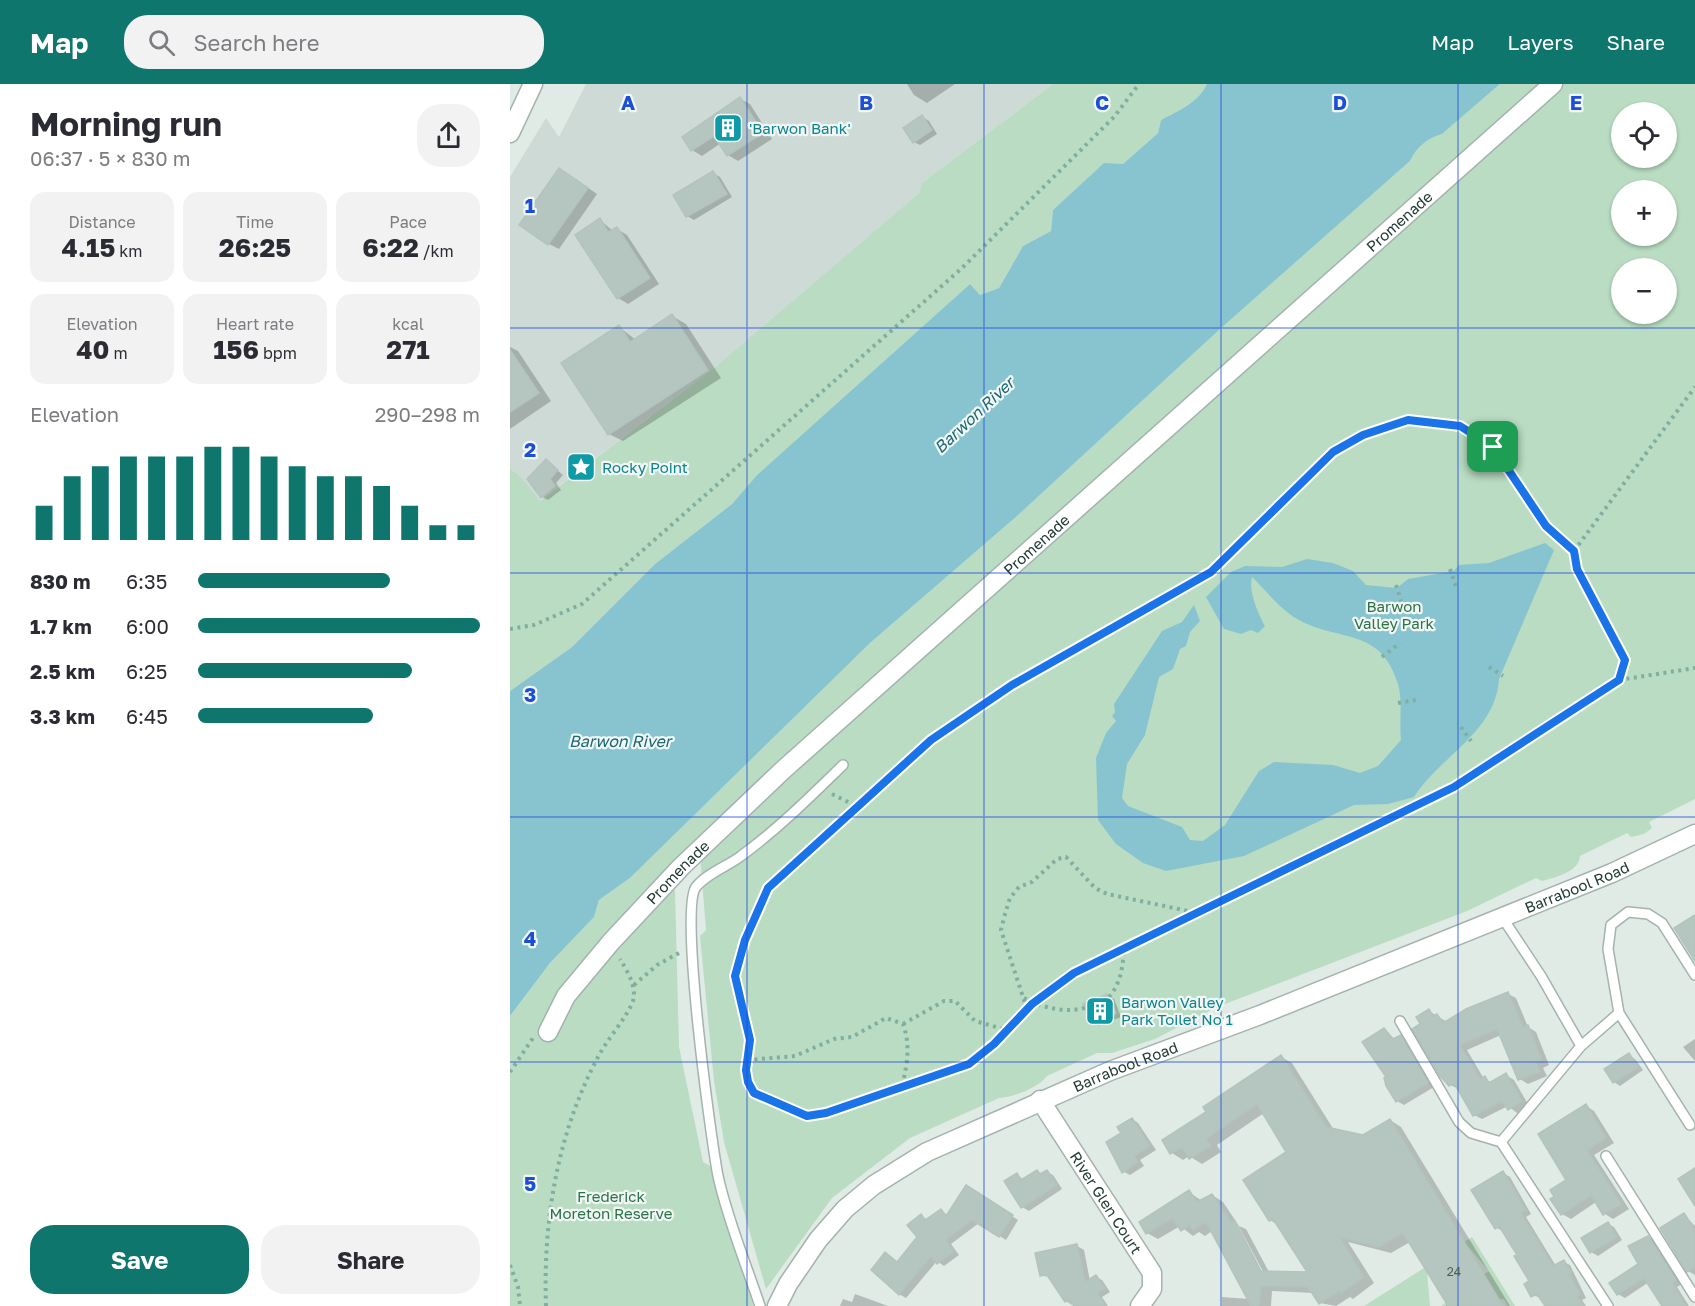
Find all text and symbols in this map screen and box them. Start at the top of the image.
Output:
search box [124,15,544,69]
text: Map [30,26,88,59]
icon: search [145,26,178,59]
text: Search here [193,29,319,56]
text: Map [1431,29,1474,55]
text: Layers [1507,29,1574,55]
text: Share [1607,29,1665,55]
text: A [621,90,635,114]
text: B [859,90,873,114]
text: C [1095,90,1109,114]
text: D [1333,90,1347,114]
text: E [1570,90,1582,114]
map controls [1611,102,1677,324]
button: locate [1611,102,1677,168]
text: Morning run [30,104,222,143]
button: share [417,104,480,167]
building icon: 'Barwon Bank' [712,112,744,144]
place label: 'Barwon Bank' [749,119,851,137]
text: 06:37 · 5 × 830 m [30,146,190,170]
button: + [1611,180,1677,246]
street label: Promenade [1362,187,1436,255]
text: 1 [525,193,535,217]
text: Distance [68,212,136,232]
text: Time [236,212,274,232]
text: Pace [389,212,427,232]
text: 4.15 [61,232,115,263]
text: 26:25 [219,232,291,263]
text: 6:22 [362,232,419,263]
text: km [115,241,143,261]
text: /km [419,241,454,261]
button: − [1611,258,1677,324]
text: Elevation [66,314,138,334]
text: Heart rate [216,314,294,334]
text: kcal [392,314,424,334]
text: 40 [76,334,109,365]
text: 156 [213,334,259,365]
text: 271 [386,334,430,365]
text: m [109,343,128,363]
text: bpm [259,343,297,363]
water label: Barwon River [930,371,1020,457]
text: Elevation [30,402,119,426]
text: 290–298 m [375,402,480,426]
pin [1467,421,1518,472]
icon: arrive [1476,430,1509,463]
text: 2 [524,437,536,461]
place icon: Rocky Point [565,451,597,483]
place label: Rocky Point [602,458,688,476]
street label: Promenade [1000,510,1073,578]
text: 830 m [30,569,91,593]
text: 6:35 [126,569,167,593]
park label: Barwon Valley Park [1354,597,1435,632]
text: 1.7 km [30,614,92,638]
text: 6:00 [126,614,169,638]
text: 2.5 km [30,659,95,683]
text: 6:25 [126,659,167,683]
text: 3 [524,682,536,706]
text: 3.3 km [30,704,95,728]
text: 6:45 [126,704,168,728]
water label: Barwon River [569,731,674,751]
street label: Promenade [642,836,713,908]
street label: Barrabool Road [1522,857,1632,916]
text: 4 [524,926,536,950]
place label: Barwon Valley Park Toilet No 1 [1121,993,1233,1028]
building icon: Barwon Valley Park Toilet No 1 [1084,995,1116,1027]
street label: Barrabool Road [1070,1038,1180,1095]
street label: River Glen Court [1067,1148,1146,1257]
text: 5 [524,1171,536,1195]
park label: Frederick Moreton Reserve [550,1187,673,1222]
button: Save [30,1225,249,1294]
button: Share [261,1225,480,1294]
house number: 24 [1447,1264,1461,1279]

